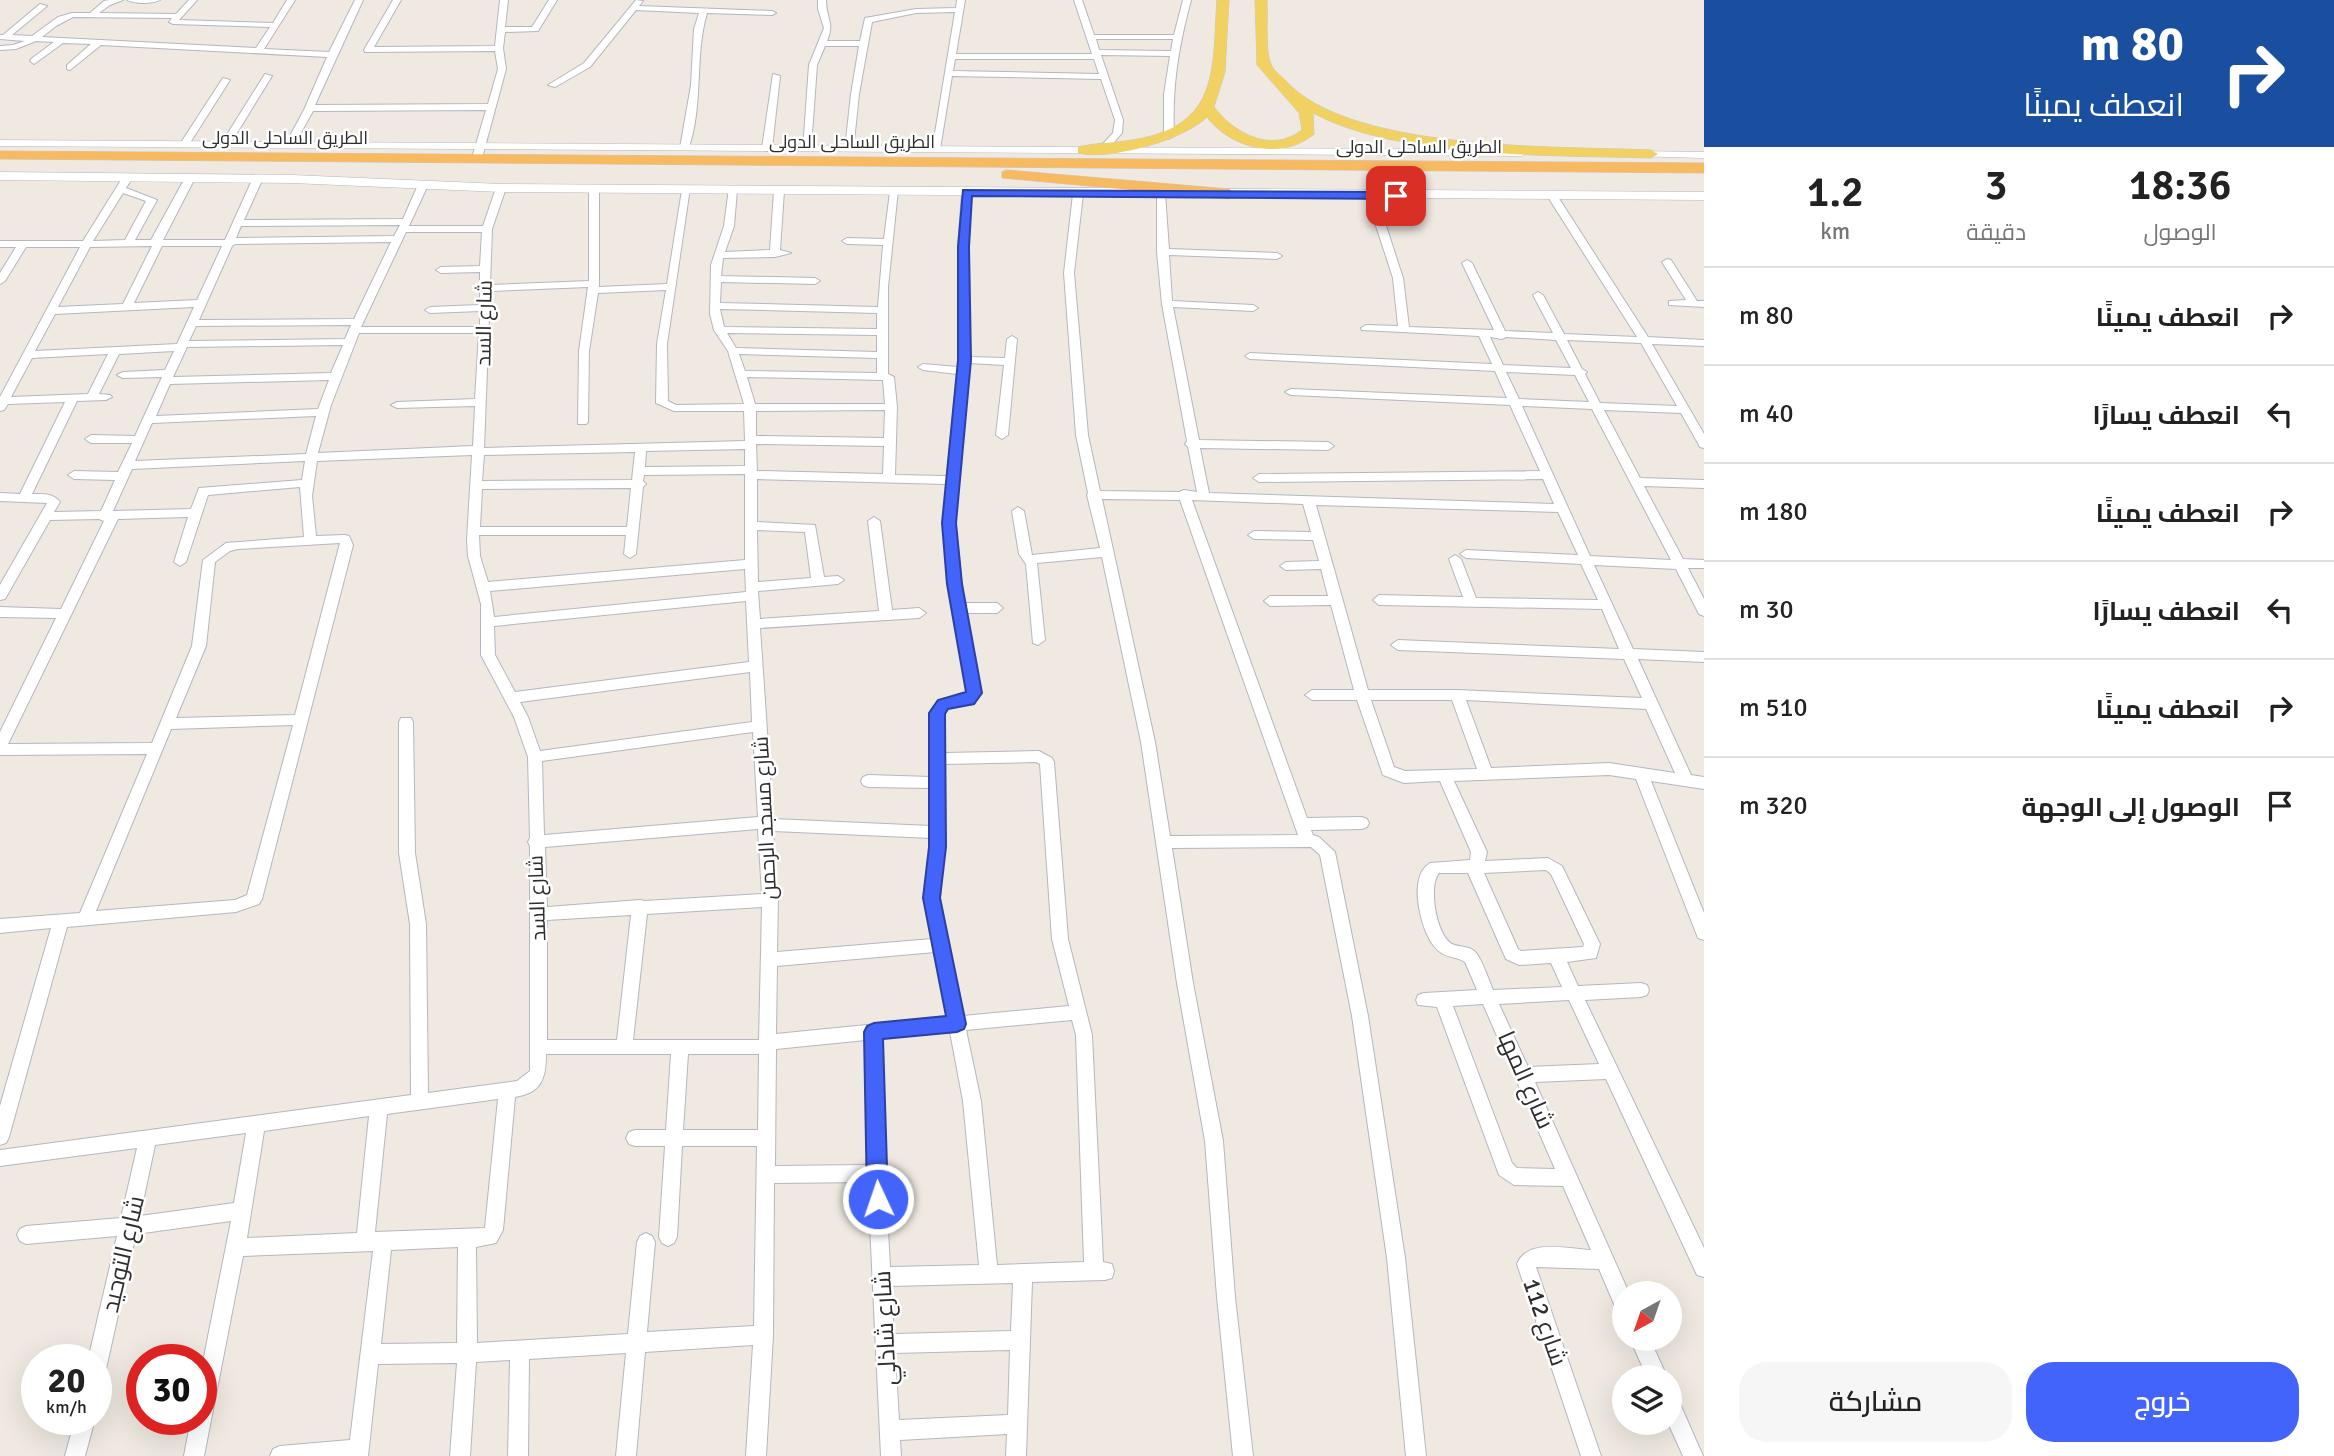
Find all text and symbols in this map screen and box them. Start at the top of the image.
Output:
text: 80 m [2081,14,2184,74]
icon: right [2208,28,2299,119]
text: انعطف يمينًا [2023,86,2184,125]
street label: الطريق الساحلى الدولى [202,127,368,150]
street label: الطريق الساحلى الدولى [769,131,935,154]
street label: الطريق الساحلى الدولى [1336,136,1502,159]
text: 3 [1985,160,2008,211]
text: 18:36 [2129,160,2231,211]
pin [1366,166,1426,226]
text: 1.2 [1807,167,1864,218]
icon: arrive [1377,177,1415,215]
text: km [1820,217,1850,246]
text: دقيقة [1966,218,2026,247]
text: الوصول [2143,218,2217,247]
street label: شارع السد [470,280,499,366]
icon: right [2261,297,2299,335]
text: 80 m [1739,300,1794,332]
text: انعطف يمينًا [2096,302,2240,334]
icon: left [2261,395,2299,433]
text: 40 m [1739,398,1794,430]
text: انعطف يسارًا [2092,400,2240,432]
icon: right [2261,493,2299,531]
text: 180 m [1739,496,1808,528]
text: انعطف يمينًا [2096,498,2240,530]
icon: left [2261,591,2299,629]
text: 30 m [1739,594,1794,626]
text: انعطف يسارًا [2092,596,2240,628]
icon: right [2261,689,2299,727]
text: 510 m [1739,692,1808,724]
text: انعطف يمينًا [2096,694,2240,726]
street label: شارع مسجد الرحمن [748,736,783,900]
icon: arrive [2261,787,2299,825]
text: 320 m [1739,790,1808,822]
text: الوصول إلى الوجهة [2021,792,2240,824]
street label: شارع السد [523,855,552,941]
street label: شارع المها [1490,1026,1561,1134]
position arrow [841,1162,915,1236]
street label: شارع التوحيد [95,1193,152,1316]
street label: شارع شاذلي [867,1270,907,1386]
street label: شارع 112 [1515,1274,1574,1370]
north arrow [1612,1281,1682,1351]
map controls [1612,1281,1682,1435]
speed limit sign: 30 [126,1344,217,1435]
text: 20 [48,1359,85,1402]
button: مشاركة [1739,1362,2012,1442]
button: خروج [2026,1362,2299,1442]
button: layers [1612,1365,1682,1435]
text: km/h [46,1396,87,1418]

